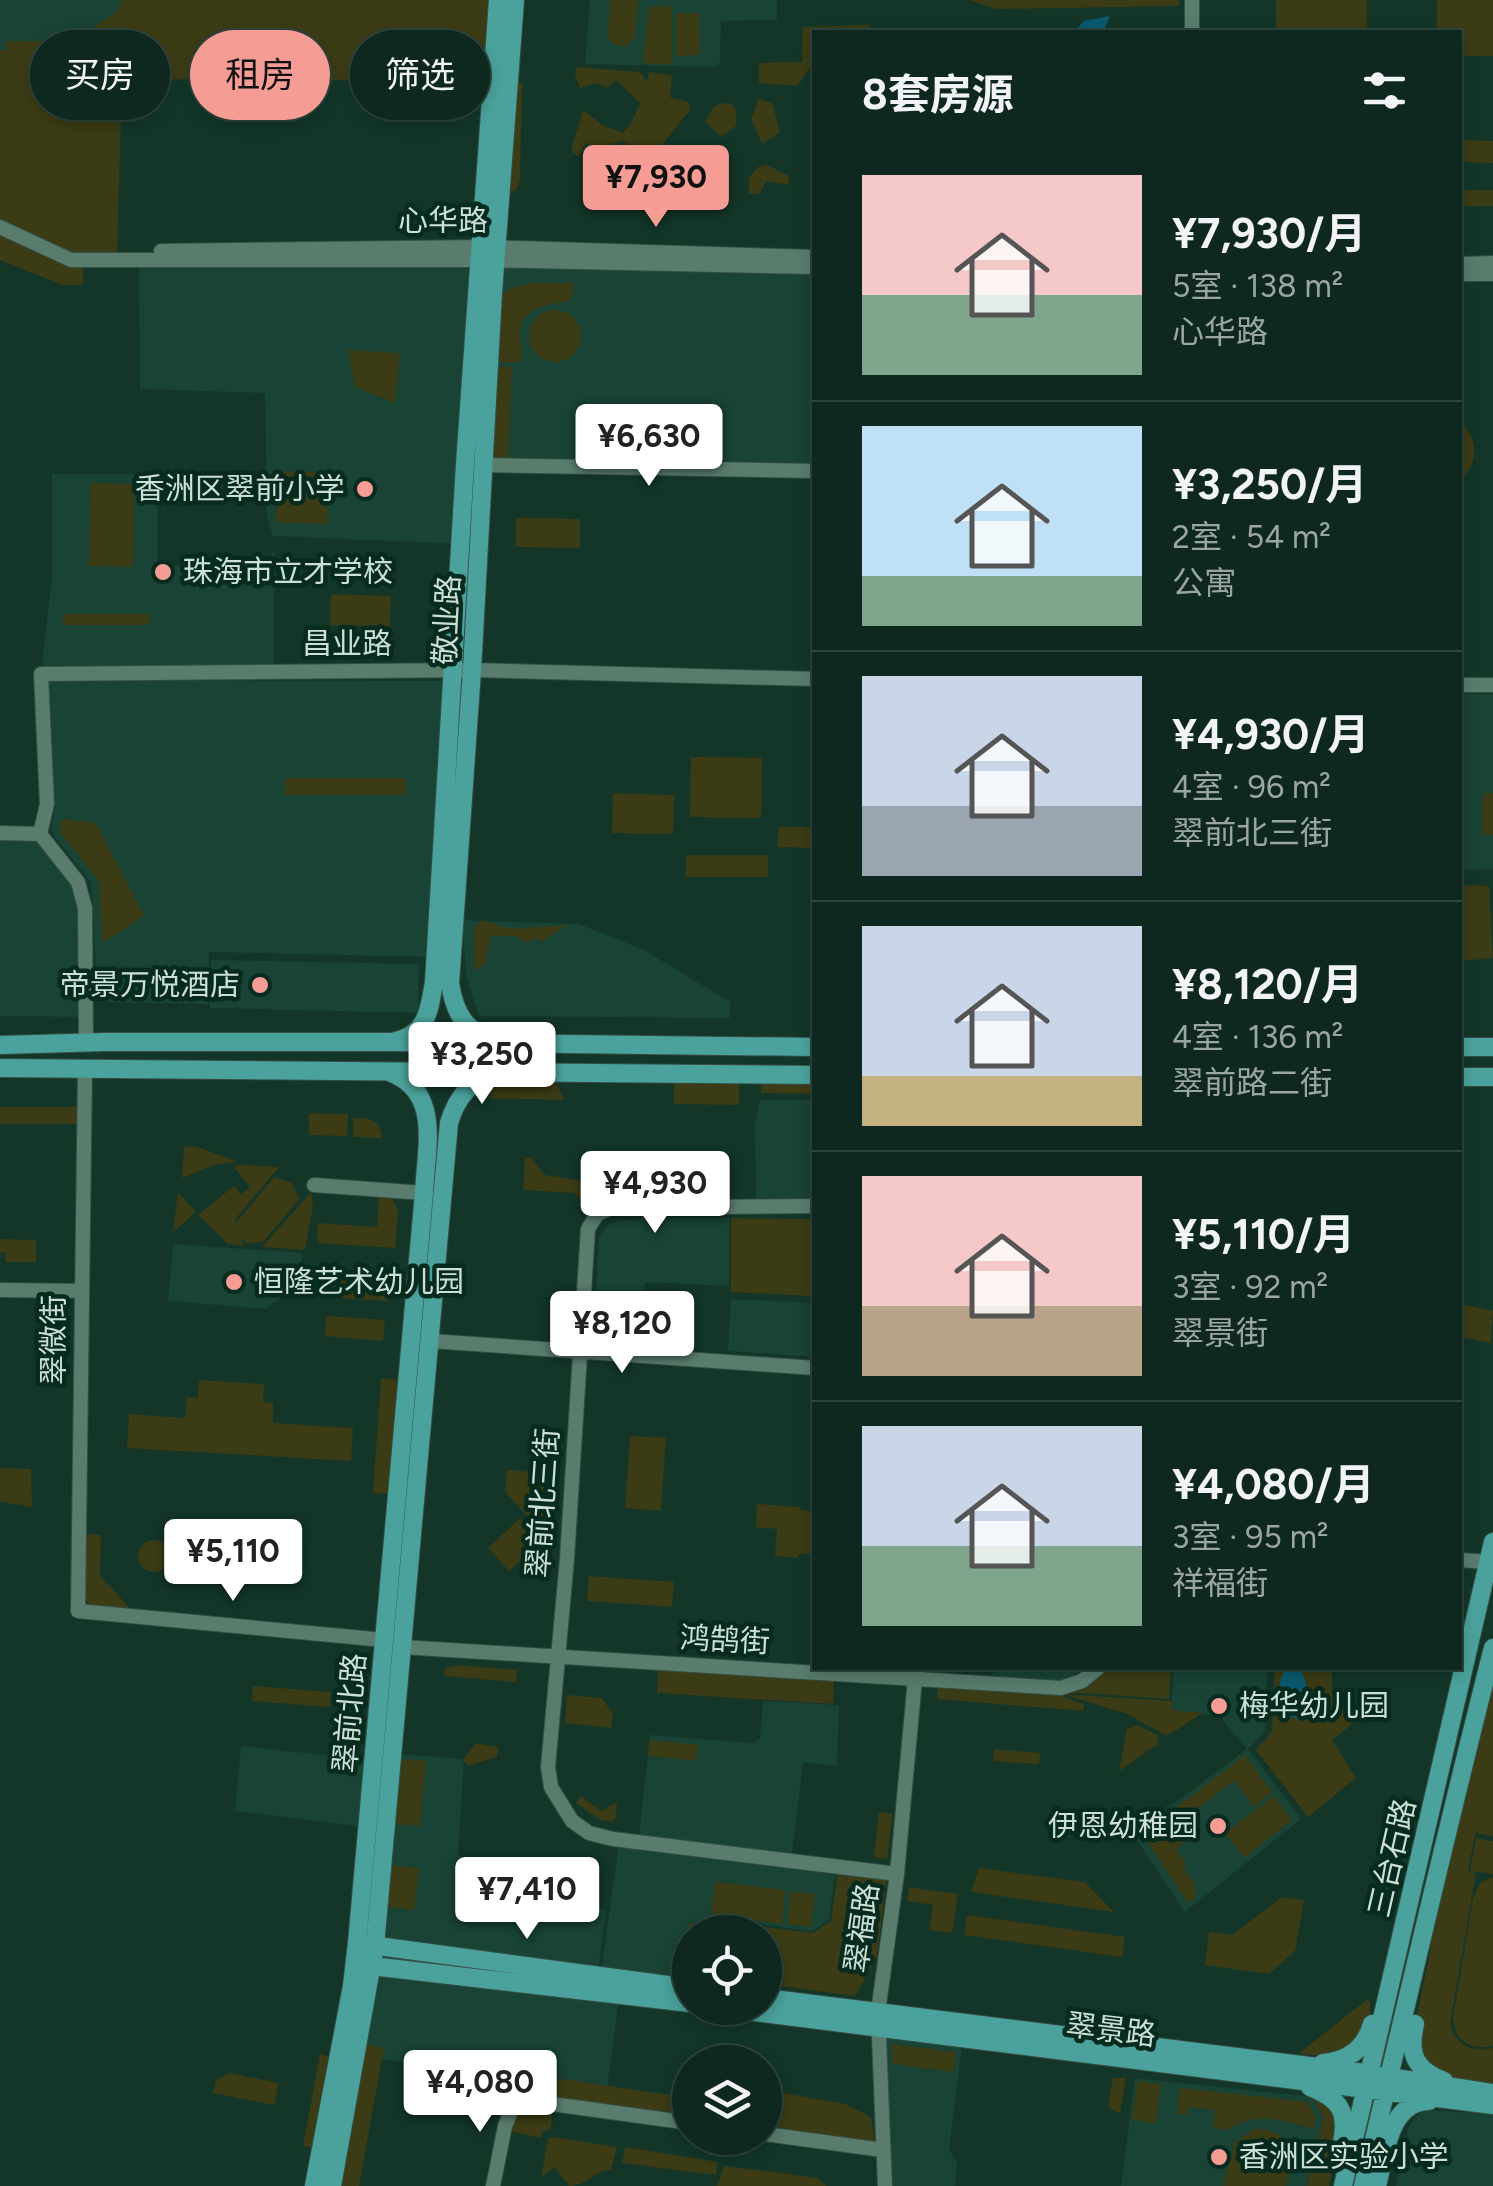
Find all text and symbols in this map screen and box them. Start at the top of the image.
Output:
chip: 买房 [30,30,170,120]
chip: 租房 [190,30,330,120]
chip: 筛选 [350,30,490,120]
icon: filters [1357,63,1412,118]
text: 8套房源 [862,69,1014,120]
pin: ¥7,930 [575,145,737,230]
text: ¥7,930 [605,158,707,196]
street label: 心华路 [398,202,488,239]
text: ¥7,930/月 [1172,208,1366,259]
icon: home [942,215,1062,335]
text: 5室 · 138 m² [1172,267,1343,305]
text: 心华路 [1172,313,1268,351]
pin: ¥6,630 [568,404,730,489]
text: ¥6,630 [598,417,700,455]
text: ¥3,250/月 [1172,459,1367,510]
icon: home [942,466,1062,586]
place label: 香洲区翠前小学 [135,470,345,507]
marker: 香洲区翠前小学 [354,478,376,500]
text: 2室 · 54 m² [1172,518,1331,556]
place label: 珠海市立才学校 [183,553,393,590]
marker: 珠海市立才学校 [152,561,174,583]
text: 公寓 [1172,564,1236,602]
street label: 敬业路 [426,574,467,666]
street label: 昌业路 [302,625,392,662]
text: ¥4,930/月 [1172,709,1369,760]
icon: home [942,716,1062,836]
text: 4室 · 96 m² [1172,768,1331,806]
text: 翠前北三街 [1172,814,1332,852]
text: ¥8,120/月 [1172,959,1363,1010]
place label: 帝景万悦酒店 [60,966,240,1003]
icon: home [942,966,1062,1086]
marker: 帝景万悦酒店 [249,974,271,996]
text: 4室 · 136 m² [1172,1018,1343,1056]
pin: ¥3,250 [401,1022,563,1107]
text: ¥3,250 [431,1035,533,1073]
text: 翠前路二街 [1172,1064,1332,1102]
pin: ¥4,930 [574,1151,736,1236]
text: ¥4,930 [603,1164,707,1202]
text: ¥5,110/月 [1172,1209,1355,1260]
icon: home [942,1216,1062,1336]
place label: 恒隆艺术幼儿园 [254,1263,464,1300]
text: 3室 · 92 m² [1172,1268,1328,1306]
marker: 恒隆艺术幼儿园 [223,1271,245,1293]
pin: ¥8,120 [541,1291,703,1376]
street label: 翠微街 [35,1295,72,1385]
text: ¥8,120 [572,1304,672,1342]
text: 翠景街 [1172,1314,1268,1352]
street label: 翠前北三街 [519,1427,566,1579]
text: ¥4,080/月 [1172,1459,1375,1510]
icon: home [942,1466,1062,1586]
text: 3室 · 95 m² [1172,1518,1329,1556]
pin: ¥5,110 [152,1519,314,1604]
text: ¥5,110 [186,1532,280,1570]
text: 祥福街 [1172,1564,1268,1602]
street label: 鸿鹄街 [679,1619,771,1660]
street label: 翠前北路 [326,1652,373,1774]
place label: 梅华幼儿园 [1239,1687,1389,1724]
marker: 梅华幼儿园 [1208,1695,1230,1717]
street label: 三台石路 [1360,1795,1423,1921]
place label: 伊恩幼稚园 [1048,1807,1198,1844]
marker: 伊恩幼稚园 [1207,1815,1229,1837]
pin: ¥7,410 [446,1857,608,1942]
text: ¥7,410 [477,1870,577,1908]
street label: 翠福路 [837,1881,886,1975]
map controls [672,1915,782,2155]
button: locate [672,1915,782,2025]
street label: 翠景路 [1064,2006,1158,2053]
button: layers [672,2045,782,2155]
pin: ¥4,080 [399,2050,561,2135]
text: ¥4,080 [426,2063,534,2101]
place label: 香洲区实验小学 [1239,2138,1449,2175]
marker: 香洲区实验小学 [1208,2146,1230,2168]

